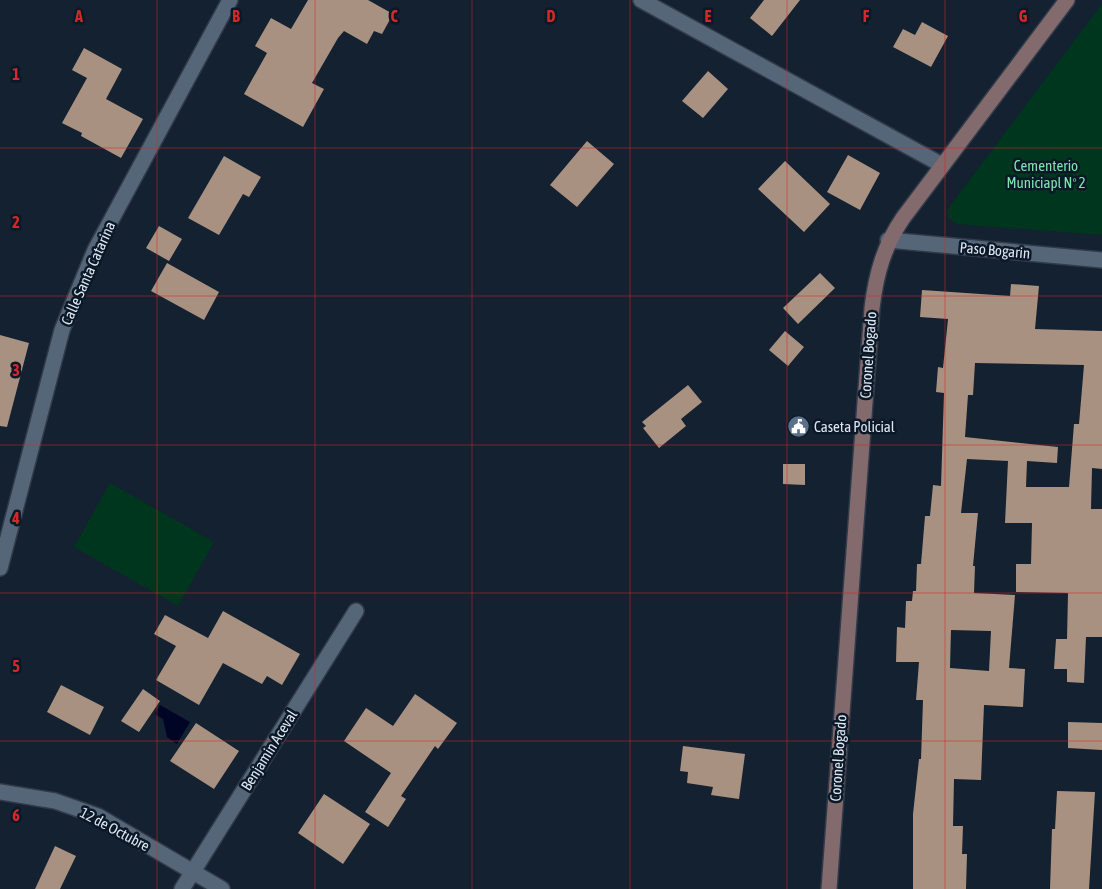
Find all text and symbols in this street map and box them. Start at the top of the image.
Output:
text: A [74,7,83,25]
text: B [232,7,240,25]
text: C [390,7,398,25]
text: D [547,7,556,25]
text: E [705,7,712,25]
text: F [863,7,870,25]
text: G [1019,7,1028,25]
text: 1 [12,65,20,83]
park label: Cementerio Municiapl Nº 2 [1006,157,1086,191]
text: 2 [12,213,20,231]
street label: Calle Santa Catarina [58,219,118,327]
street label: Paso Bogarin [959,238,1031,262]
street label: Coronel Bogado [856,311,880,399]
text: 3 [12,361,20,379]
public building icon: Caseta Policial [786,414,810,438]
place label: Caseta Policial [814,418,895,435]
text: 4 [11,509,20,527]
text: 5 [12,657,20,675]
street label: Benjamin Aceval [237,707,301,793]
street label: Coronel Bogado [826,714,850,802]
street label: 12 de Octubre [77,804,153,855]
text: 6 [12,806,20,824]

